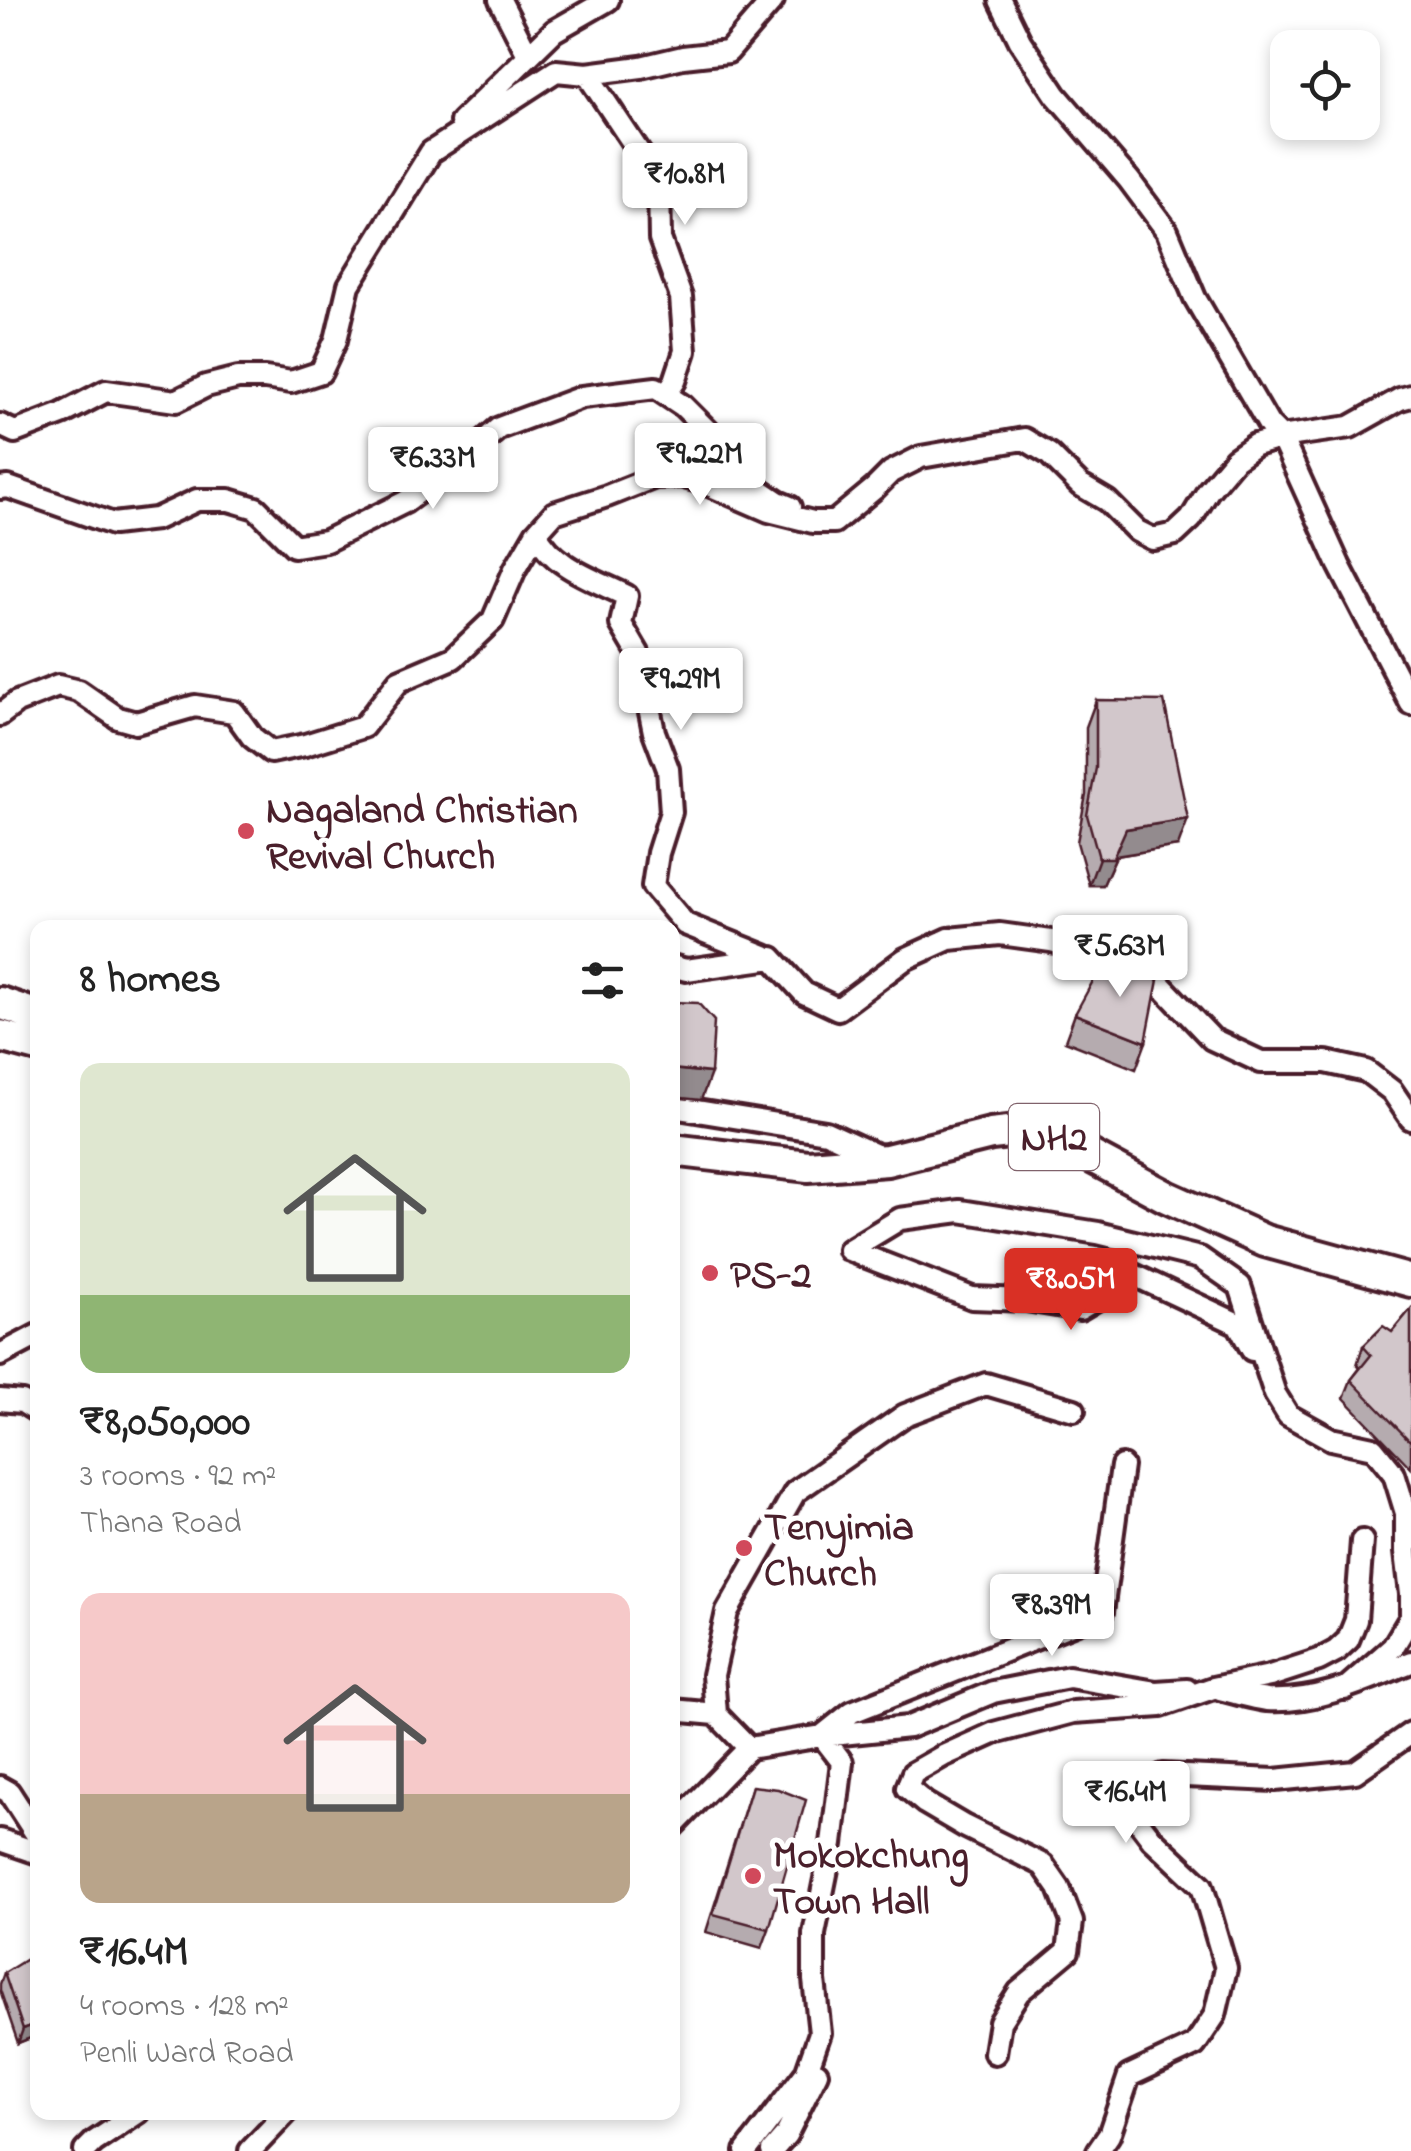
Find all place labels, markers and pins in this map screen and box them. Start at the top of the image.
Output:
pin: ₹10.8M [604,143,766,228]
pin: ₹9.22M [619,423,781,508]
pin: ₹6.33M [352,427,514,512]
pin: ₹9.29M [600,648,762,733]
place label: Nagaland Christian Revival Church [266,783,578,888]
marker: Nagaland Christian Revival Church [235,820,257,842]
pin: ₹5.63M [1039,915,1201,1000]
place label: PS-2 [730,1248,811,1307]
pin: ₹8.05M [990,1248,1152,1333]
marker: PS-2 [699,1262,721,1284]
place label: Tenyimia Church [764,1500,914,1605]
marker: Tenyimia Church [733,1537,755,1559]
pin: ₹8.39M [971,1574,1133,1659]
pin: ₹16.4M [1045,1761,1207,1846]
place label: Mokokchung Town Hall [773,1828,969,1933]
marker: Mokokchung Town Hall [742,1865,764,1887]

